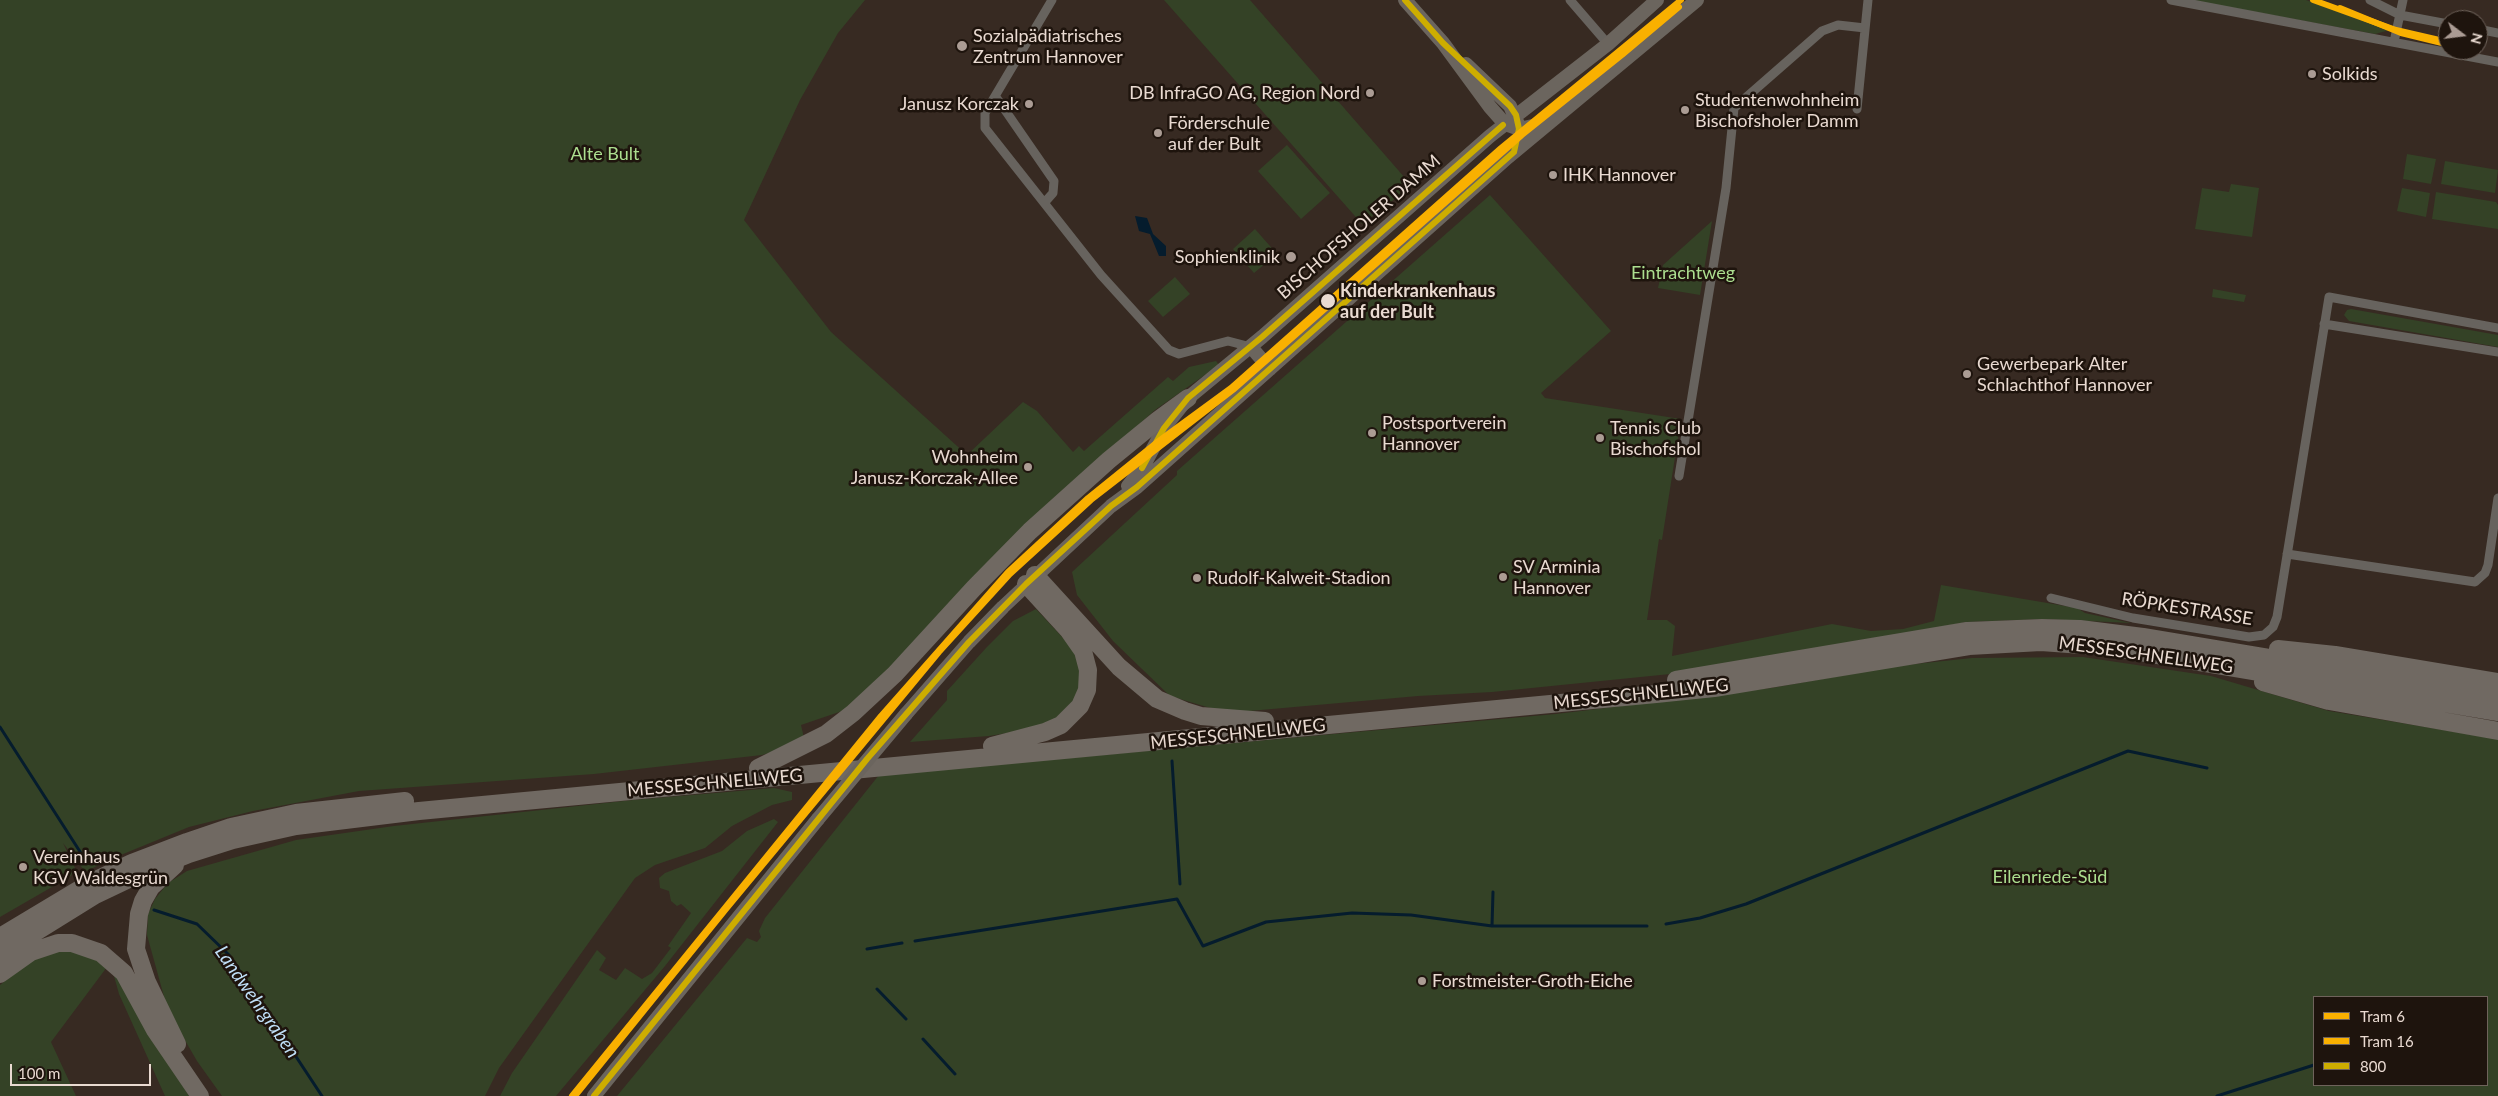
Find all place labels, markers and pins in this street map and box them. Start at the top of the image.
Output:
place label: Sozialpädiatrisches Zentrum Hannover [973,25,1123,68]
marker: Sozialpädiatrisches Zentrum Hannover [955,39,969,53]
place label: Solkids [2322,63,2378,85]
marker: Solkids [2306,68,2318,80]
place label: DB InfraGO AG, Region Nord [1129,82,1360,104]
marker: DB InfraGO AG, Region Nord [1364,87,1376,99]
place label: Studentenwohnheim Bischofsholer Damm [1695,89,1859,132]
place label: Janusz Korczak [900,93,1019,115]
marker: Janusz Korczak [1023,98,1035,110]
marker: Studentenwohnheim Bischofsholer Damm [1679,104,1691,116]
place label: Förderschule auf der Bult [1168,112,1270,154]
marker: Förderschule auf der Bult [1152,127,1164,139]
place label: IHK Hannover [1563,164,1676,186]
marker: IHK Hannover [1547,169,1559,181]
place label: Sophienklinik [1175,246,1280,268]
marker: Sophienklinik [1284,250,1298,264]
place label: Kinderkrankenhaus auf der Bult [1340,280,1495,322]
marker: Kinderkrankenhaus auf der Bult [1319,292,1337,310]
place label: Gewerbepark Alter Schlachthof Hannover [1977,353,2152,396]
marker: Gewerbepark Alter Schlachthof Hannover [1961,368,1973,380]
place label: Postsportverein Hannover [1382,412,1506,454]
place label: Tennis Club Bischofshol [1610,417,1701,459]
marker: Postsportverein Hannover [1366,427,1378,439]
marker: Tennis Club Bischofshol [1594,432,1606,444]
place label: Wohnheim Janusz-Korczak-Allee [851,446,1018,488]
marker: Wohnheim Janusz-Korczak-Allee [1022,461,1034,473]
place label: SV Arminia Hannover [1513,556,1600,598]
place label: Rudolf-Kalweit-Stadion [1207,567,1391,589]
marker: SV Arminia Hannover [1497,571,1509,583]
marker: Rudolf-Kalweit-Stadion [1191,572,1203,584]
place label: Vereinhaus KGV Waldesgrün [33,846,168,889]
marker: Vereinhaus KGV Waldesgrün [17,861,29,873]
place label: Forstmeister-Groth-Eiche [1432,970,1633,992]
marker: Forstmeister-Groth-Eiche [1416,975,1428,987]

